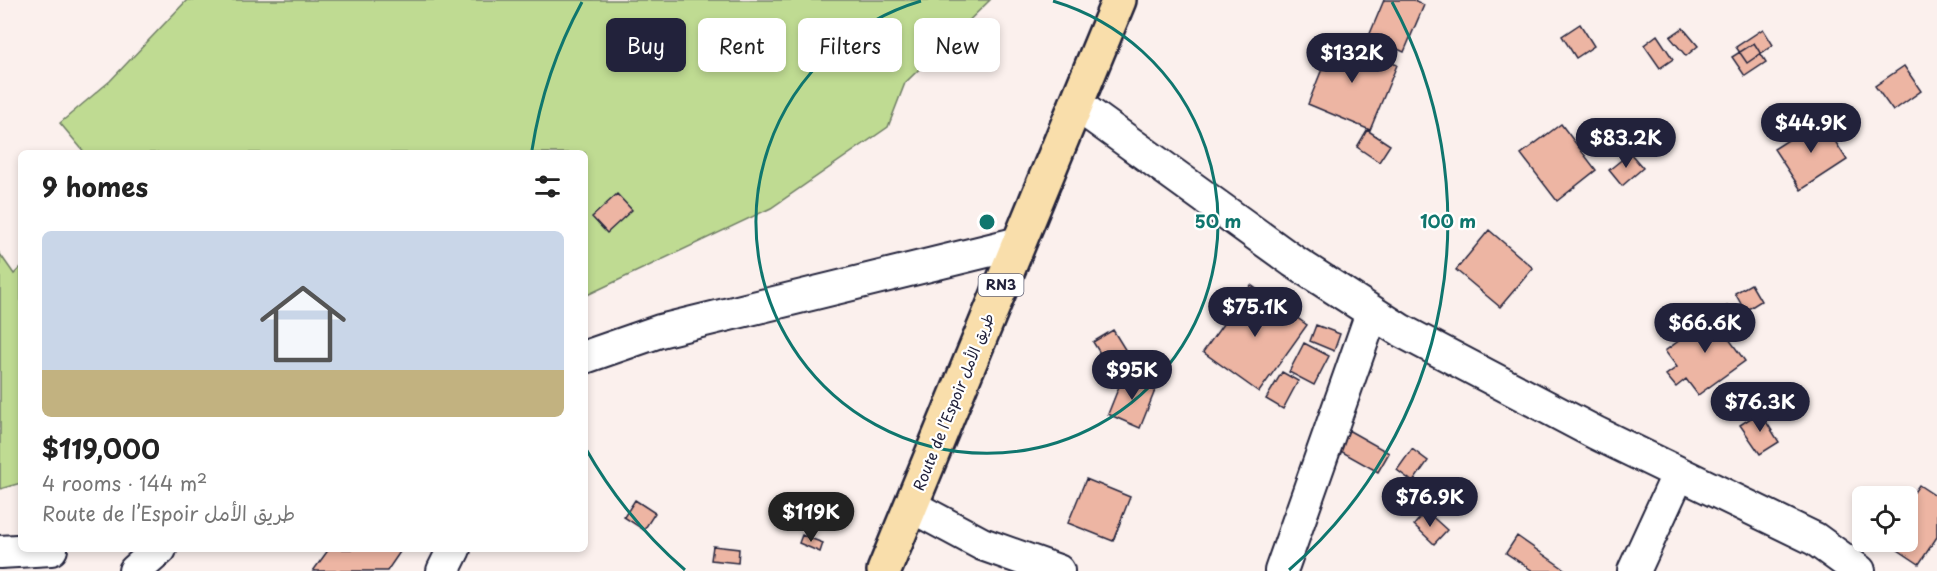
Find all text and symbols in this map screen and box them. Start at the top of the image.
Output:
chip: Buy [606,18,686,72]
chip: Rent [698,18,786,72]
chip: Filters [798,18,902,72]
chip: New [914,18,1000,72]
pin: $132K [1310,33,1394,84]
text: $132K [1320,37,1384,67]
pin: $44.9K [1762,103,1860,154]
text: $44.9K [1775,107,1847,137]
pin: $83.2K [1577,118,1675,169]
text: $83.2K [1590,122,1662,152]
text: 9 homes [42,167,148,206]
icon: filters [531,170,564,203]
text: 50 m [1195,207,1241,234]
text: 100 m [1420,207,1476,234]
centre of rings [977,212,997,232]
icon: home [249,270,357,378]
road number: RN3 [978,274,1024,296]
pin: $75.1K [1206,287,1304,338]
text: $75.1K [1222,291,1288,321]
pin: $66.6K [1656,303,1754,354]
text: $66.6K [1668,307,1742,337]
street label: Route de l’Espoir طريق الأمل [906,309,999,494]
pin: $95K [1096,350,1168,401]
text: $95K [1106,354,1158,384]
pin: $76.3K [1711,382,1809,433]
text: $76.3K [1725,386,1795,416]
text: $119,000 [42,429,160,468]
text: 4 rooms · 144 m² [42,468,207,498]
pin: $76.9K [1381,477,1479,528]
text: $76.9K [1396,481,1464,511]
map controls [1852,486,1918,552]
button: locate [1852,486,1918,552]
pin: $119K [769,492,853,543]
text: $119K [782,496,840,526]
text: Route de l’Espoir طريق الأمل [42,498,295,528]

